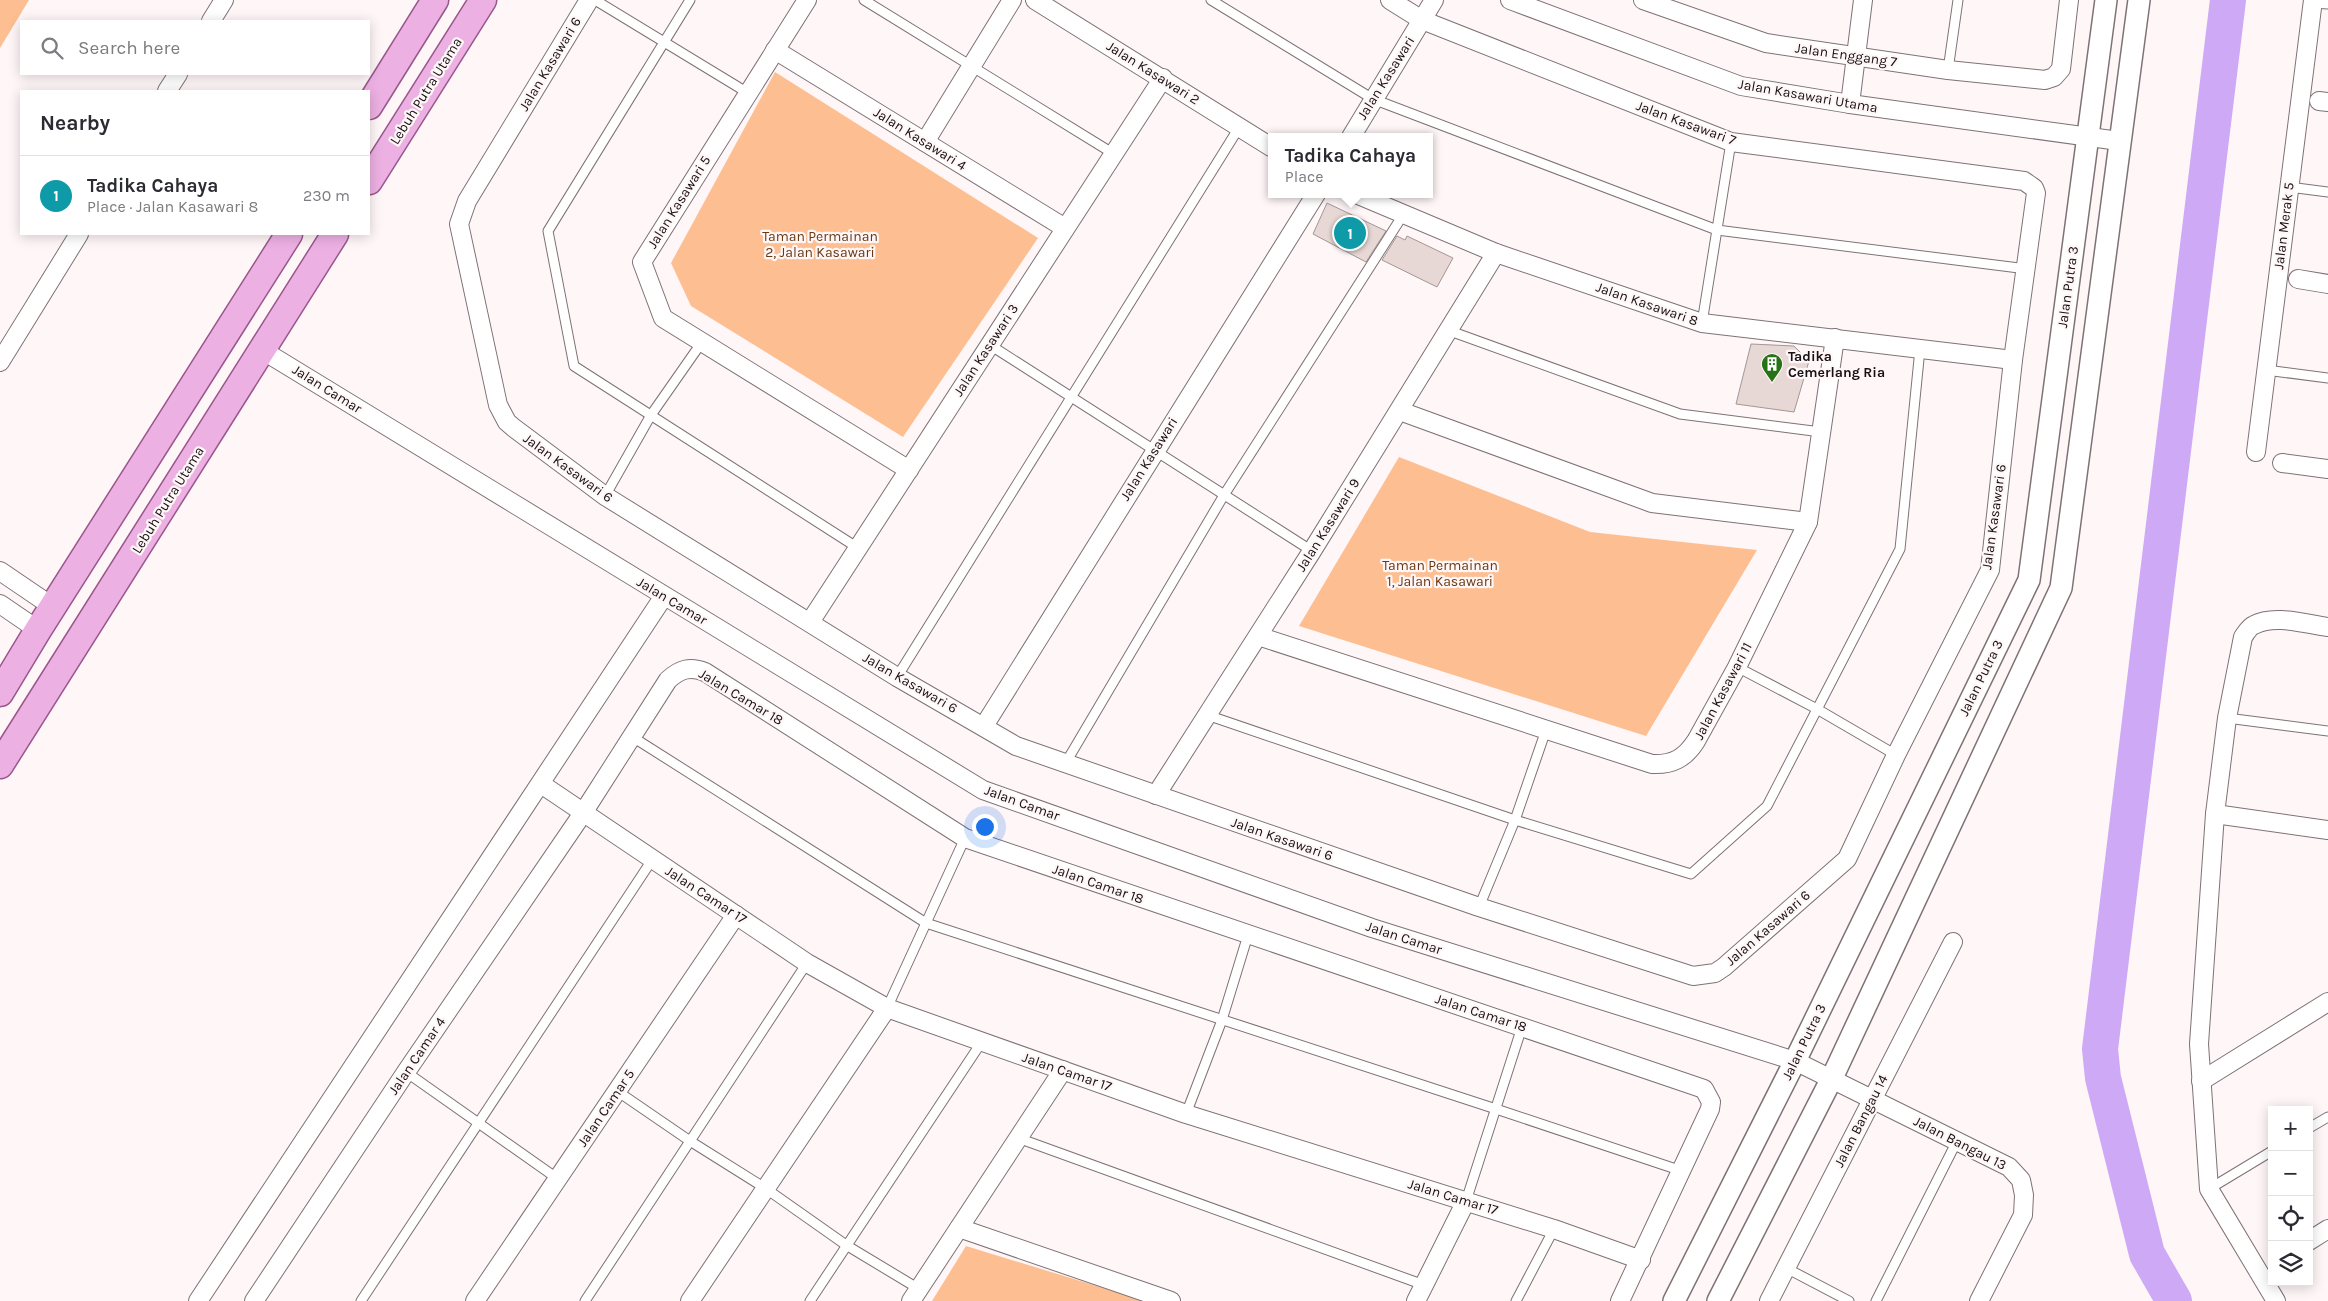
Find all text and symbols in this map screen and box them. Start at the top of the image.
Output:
street label: Jalan Kasawari 6 [515,14,585,114]
search box [20,20,370,75]
street label: Jalan Kasawari [1354,33,1418,123]
icon: search [38,34,66,62]
street label: Lebuh Putra Utama [386,34,466,148]
text: Search here [78,37,180,59]
street label: Jalan Kasawari 2 [1103,38,1203,108]
street label: Jalan Enggang 7 [1794,39,1899,71]
street label: Jalan Kasawari Utama [1737,75,1879,117]
street label: Jalan Kasawari 7 [1634,97,1739,149]
street label: Jalan Kasawari 4 [870,104,970,174]
text: Nearby [40,111,110,135]
popup [1268,133,1433,198]
text: Tadika Cahaya [1285,145,1416,167]
street label: Jalan Kasawari 5 [644,152,714,252]
text: Place [1285,167,1323,186]
text: Tadika Cahaya [87,175,218,197]
street label: Jalan Merak 5 [2270,181,2298,271]
text: 1 [53,186,59,205]
text: 230 m [303,186,350,205]
text: Place · Jalan Kasawari 8 [87,197,258,216]
pin: 1 [1334,214,1366,252]
park label: Taman Permainan 2, Jalan Kasawari [762,228,878,261]
street label: Jalan Putra 3 [2054,245,2082,329]
street label: Jalan Kasawari 8 [1594,279,1700,329]
street label: Jalan Kasawari 3 [950,301,1022,399]
place label: Tadika Cemerlang Ria [1788,348,1885,381]
building icon: Tadika Cemerlang Ria [1760,352,1784,383]
street label: Jalan Camar [289,361,366,418]
street label: Jalan Kasawari [1117,414,1181,504]
street label: Jalan Kasawari 6 [520,430,616,506]
street label: Lebuh Putra Utama [128,443,208,557]
street label: Jalan Kasawari 6 [1978,463,2010,571]
street label: Jalan Kasawari 9 [1293,475,1363,575]
park label: Taman Permainan 1, Jalan Kasawari [1382,557,1498,590]
street label: Jalan Camar [634,573,711,629]
street label: Jalan Putra 3 [1955,637,2007,719]
street label: Jalan Kasawari 11 [1690,639,1756,743]
street label: Jalan Kasawari 6 [860,649,960,717]
street label: Jalan Camar 18 [696,665,786,729]
street label: Jalan Camar [982,782,1063,825]
your location [972,814,998,840]
street label: Jalan Kasawari 6 [1229,814,1335,864]
street label: Jalan Camar 18 [1050,860,1146,908]
street label: Jalan Camar 17 [662,862,750,928]
street label: Jalan Kasawari 6 [1722,887,1814,969]
street label: Jalan Camar [1364,918,1445,959]
street label: Jalan Camar 18 [1433,990,1529,1036]
street label: Jalan Putra 3 [1778,1001,1830,1083]
street label: Jalan Camar 4 [385,1014,449,1098]
street label: Jalan Camar 17 [1020,1049,1114,1095]
street label: Jalan Camar 5 [574,1066,638,1150]
street label: Jalan Bangau 14 [1830,1072,1892,1170]
map controls [2268,1106,2313,1286]
button: + [2268,1106,2313,1151]
street label: Jalan Bangau 13 [1911,1112,2009,1174]
button: − [2268,1151,2313,1196]
street label: Jalan Camar 17 [1406,1175,1501,1219]
button: locate [2268,1196,2313,1241]
button: layers [2268,1241,2313,1286]

